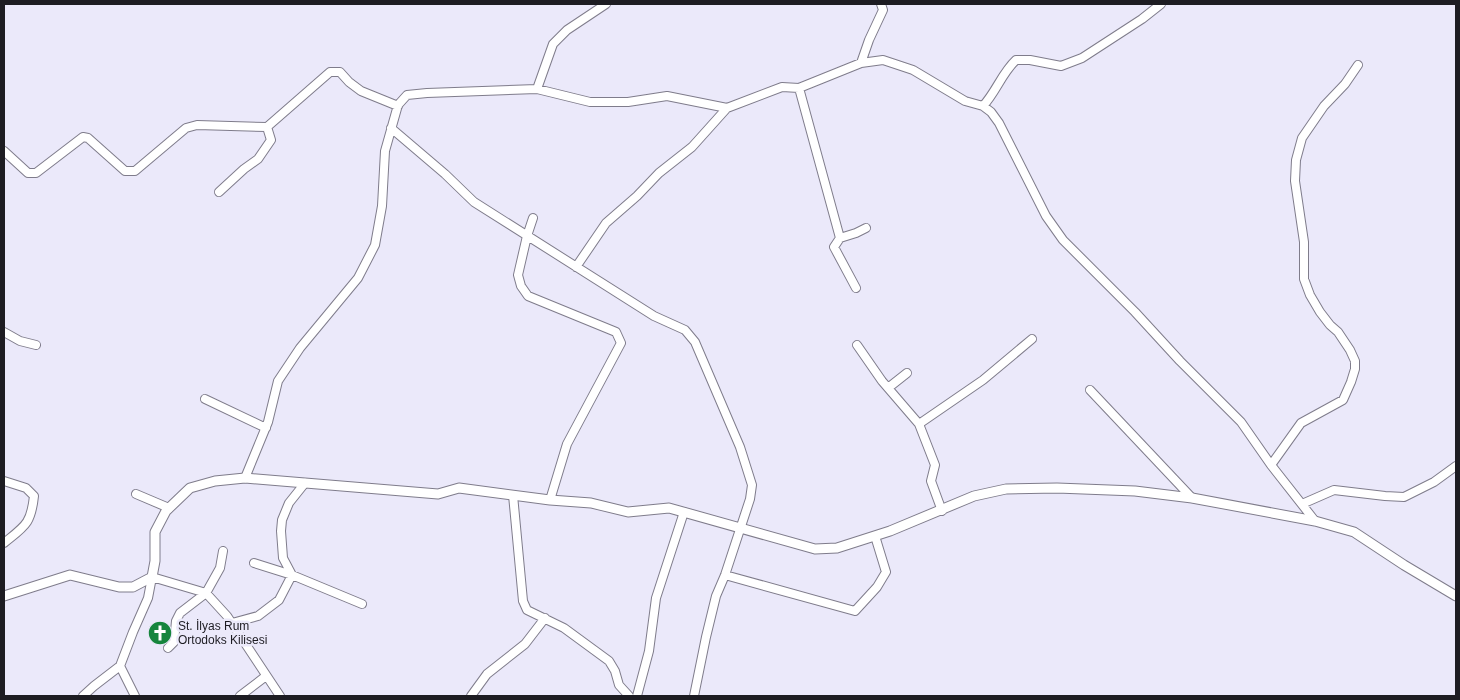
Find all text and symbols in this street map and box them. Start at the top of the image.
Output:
place label: St. İlyas Rum Ortodoks Kilisesi [178,619,267,647]
church icon: St. İlyas Rum Ortodoks Kilisesi [147,620,173,646]

